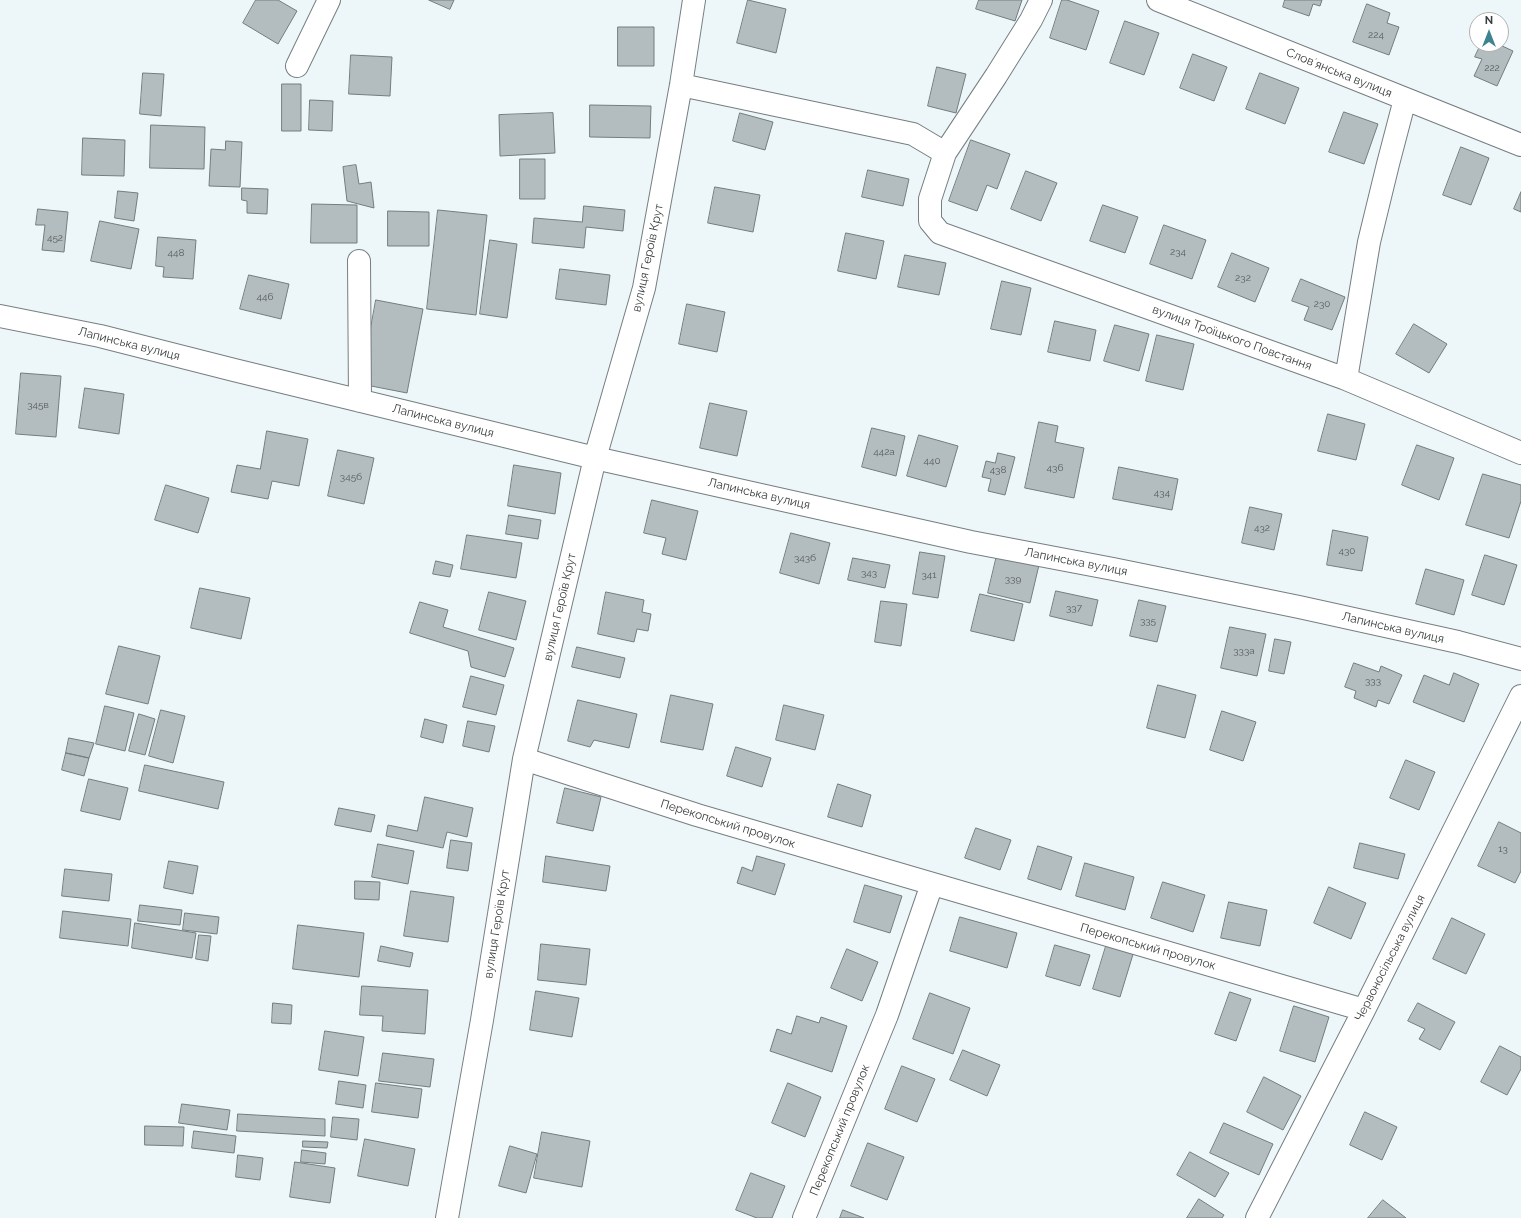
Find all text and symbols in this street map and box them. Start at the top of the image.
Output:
north arrow [1469,12,1509,52]
text: N [1485,14,1493,27]
house number: 224 [1368,29,1384,41]
street label: Словʼянська вулиця [1284,45,1394,101]
house number: 222 [1484,62,1500,74]
street label: вулиця Героїв Крут [630,203,666,313]
house number: 452 [47,232,63,244]
house number: 234 [1170,246,1186,258]
house number: 448 [168,247,184,259]
house number: 232 [1235,272,1251,284]
house number: 446 [257,291,273,303]
house number: 230 [1314,298,1330,310]
street label: вулиця Троїцького Повстання [1150,302,1314,374]
street label: Лапинська вулиця [77,324,181,364]
house number: 345в [27,399,49,411]
street label: Лапинська вулиця [391,401,495,441]
house number: 442а [873,446,895,458]
house number: 440 [923,455,941,467]
house number: 436 [1047,462,1063,474]
house number: 438 [990,464,1006,476]
house number: 345б [340,471,362,483]
street label: Лапинська вулиця [706,475,812,513]
house number: 434 [1154,487,1170,499]
house number: 432 [1254,522,1270,534]
street label: Лапинська вулиця [1023,545,1129,579]
house number: 430 [1339,545,1355,557]
street label: вулиця Героїв Крут [541,552,579,662]
house number: 343б [794,552,816,564]
house number: 343 [861,567,877,579]
house number: 341 [921,569,937,581]
house number: 339 [1005,573,1021,585]
house number: 337 [1066,602,1082,614]
street label: Лапинська вулиця [1340,609,1446,647]
house number: 335 [1140,615,1156,627]
house number: 333а [1233,645,1255,657]
house number: 333 [1365,675,1381,687]
street label: Перекопський провулок [659,797,797,851]
house number: 13 [1498,843,1508,855]
street label: вулиця Героїв Крут [481,869,513,979]
street label: Червоносільська вулиця [1352,892,1428,1024]
street label: Перекопський провулок [1079,921,1217,973]
street label: Перекопський провулок [807,1062,873,1198]

